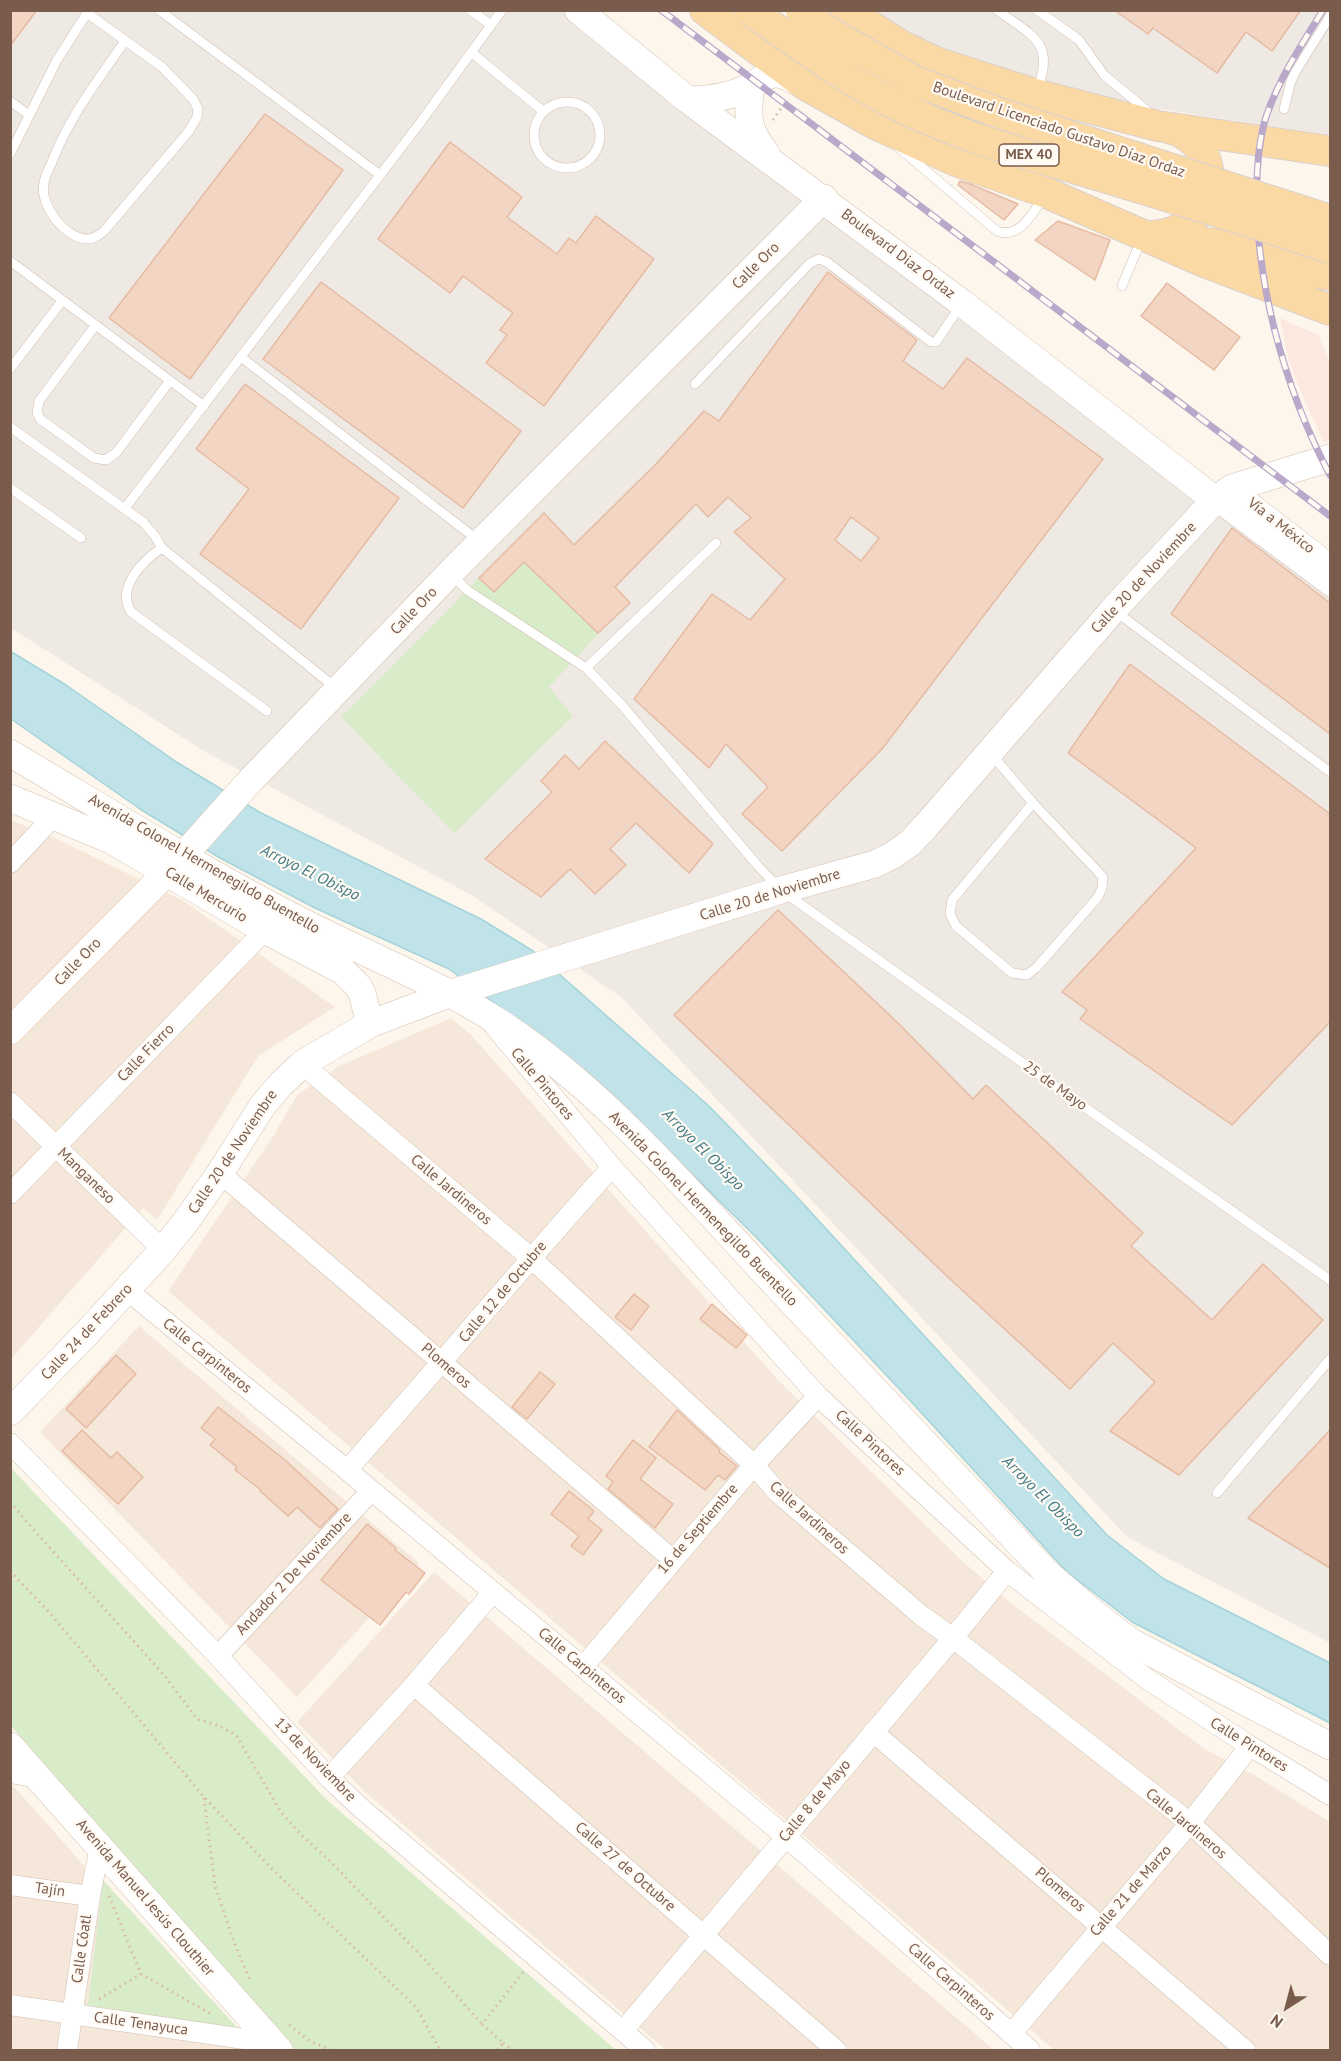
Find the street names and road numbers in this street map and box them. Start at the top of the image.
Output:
street label: Boulevard Licenciado Gustavo Díaz Ordaz [931,78,1187,182]
road number: MEX 40 [999,144,1059,166]
street label: Boulevard Diaz Ordaz [837,205,959,303]
street label: Calle Oro [729,239,783,293]
street label: Vía a México [1244,494,1318,558]
street label: Calle 20 de Noviembre [1088,518,1200,638]
street label: Calle Oro [387,583,441,639]
street label: Avenida Colonel Hermenegildo Buentello [85,790,323,938]
street label: Calle Mercurio [162,863,250,927]
street label: Calle 20 de Noviembre [698,865,842,925]
street label: Calle Oro [51,934,105,990]
street label: Calle Fierro [114,1020,178,1086]
street label: Calle Pintores [507,1044,577,1124]
street label: 25 de Mayo [1019,1057,1091,1115]
street label: Calle 20 de Noviembre [185,1086,281,1218]
street label: Avenida Colonel Hermenegildo Buentello [605,1108,801,1310]
street label: Manganeso [53,1144,119,1208]
street label: Calle Jardineros [407,1151,495,1229]
street label: Calle 12 de Octubre [455,1237,551,1347]
street label: Calle 24 de Febrero [38,1280,136,1384]
street label: Calle Carpinteros [159,1315,255,1397]
street label: Plomeros [417,1340,475,1392]
street label: Calle Pintores [831,1406,909,1480]
street label: Calle Jardineros [766,1478,852,1558]
street label: 16 de Septiembre [654,1480,742,1578]
street label: Andador 2 De Noviembre [232,1509,356,1639]
street label: Calle Carpinteros [534,1624,630,1708]
street label: 13 de Noviembre [270,1714,360,1806]
street label: Calle Pintores [1207,1714,1291,1776]
street label: Calle 8 de Mayo [775,1756,855,1846]
street label: Calle Jardineros [1142,1785,1230,1863]
street label: Avenida Manuel Jesús Clouthier [72,1816,218,1980]
street label: Calle 27 de Octubre [571,1818,679,1916]
street label: Calle 21 de Marzo [1086,1842,1176,1940]
street label: Plomeros [1031,1864,1089,1916]
street label: Tajín [34,1879,66,1901]
street label: Calle Cóatl [68,1914,96,1984]
street label: Calle Carpinteros [904,1939,998,2025]
street label: Calle Tenayuca [93,2008,189,2040]

